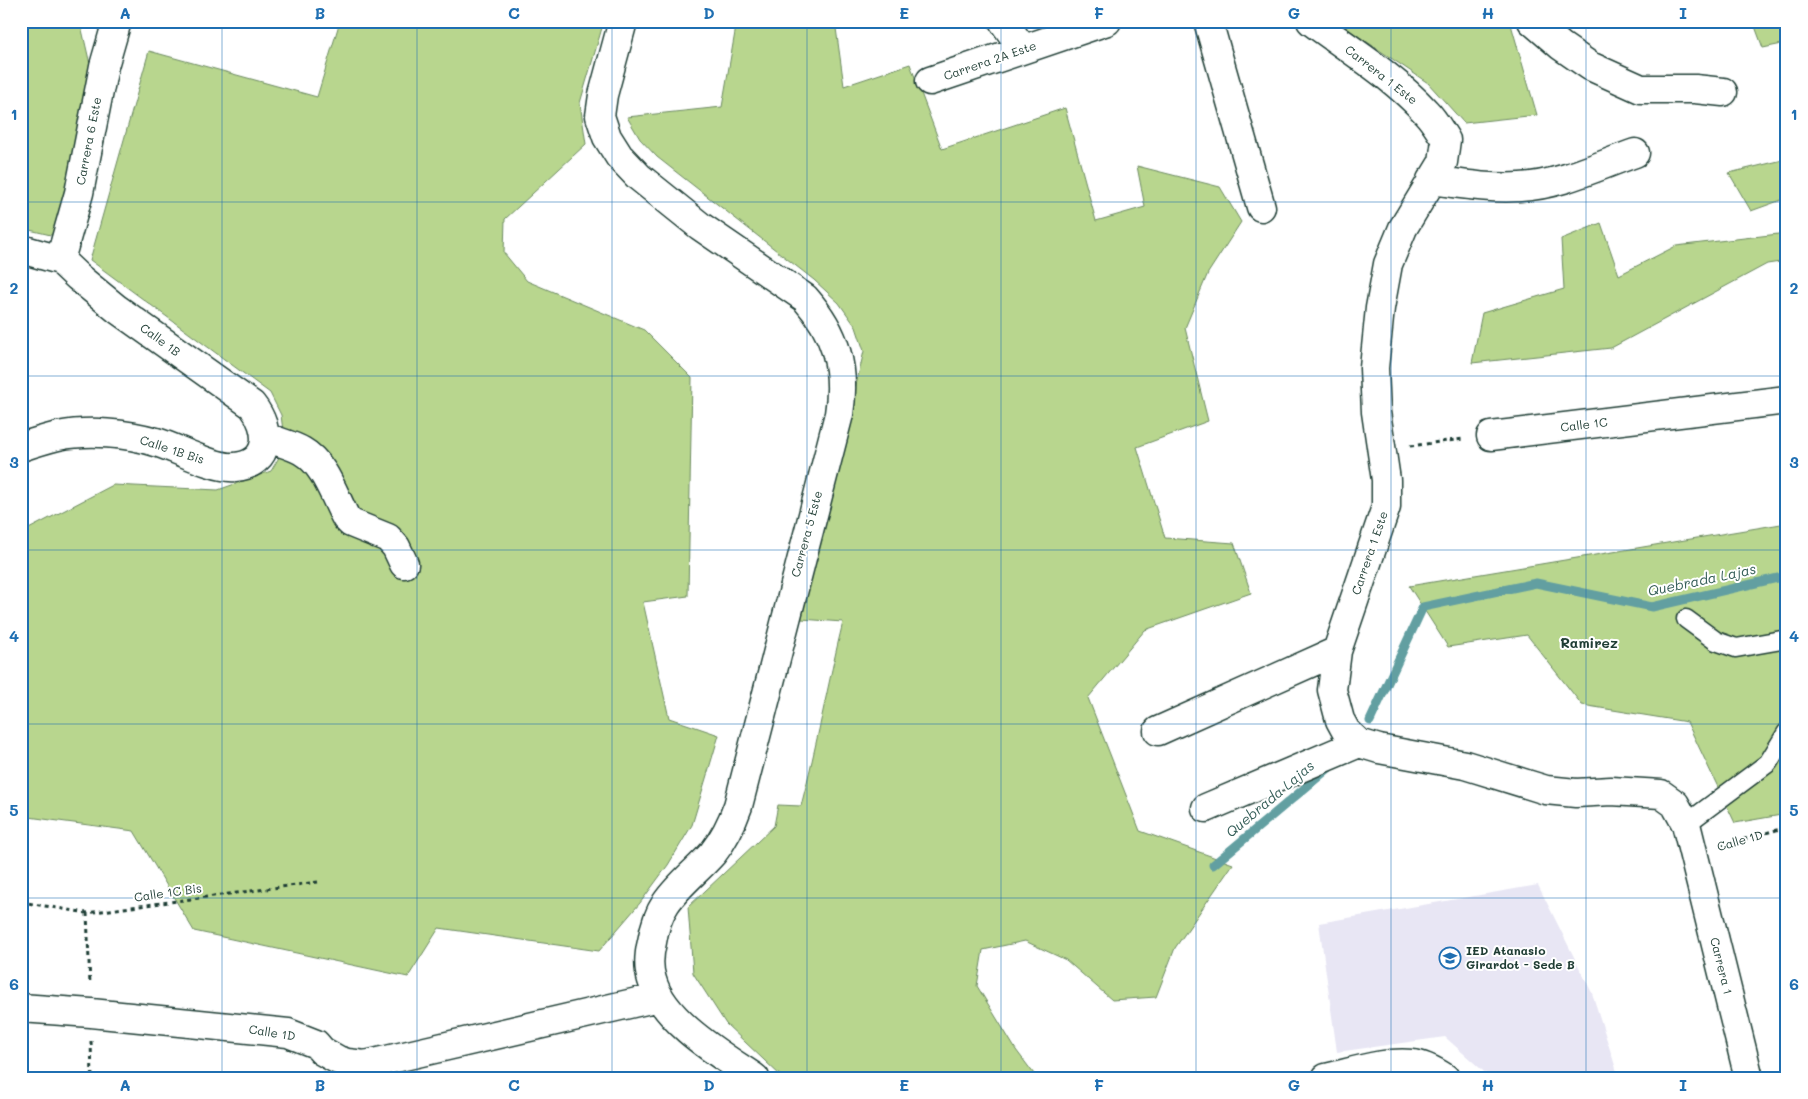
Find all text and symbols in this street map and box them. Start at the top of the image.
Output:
text: A [119,2,131,23]
text: B [315,2,325,23]
text: C [508,2,520,23]
text: D [703,2,715,23]
text: E [899,2,909,23]
text: F [1094,2,1104,23]
text: G [1288,2,1300,23]
text: H [1482,2,1494,23]
text: I [1679,2,1687,23]
street label: Carrera 2A Este [941,37,1038,83]
street label: Carrera 1 Este [1342,41,1421,107]
street label: Carrera 6 Este [72,95,104,186]
text: 1 [10,103,18,124]
text: 1 [1790,103,1798,124]
text: 2 [10,277,19,298]
text: 2 [1790,277,1799,298]
street label: Calle 1B [137,319,184,359]
street label: Calle 1C [1559,413,1609,435]
street label: Calle 1B Bis [138,431,207,467]
text: 3 [9,451,19,472]
text: 3 [1789,451,1799,472]
street label: Carrera 5 Este [787,489,825,579]
street label: Carrera 1 Este [1347,509,1391,597]
water label: Quebrada Lajas [1646,559,1758,600]
text: 4 [9,625,19,646]
text: 4 [1789,625,1799,646]
district label: Ramirez [1560,633,1618,652]
water label: Quebrada Lajas [1221,756,1318,841]
text: 5 [9,799,19,820]
text: 5 [1789,799,1799,820]
street label: Calle 1D [1715,826,1764,854]
street label: Calle 1C Bis [133,879,203,905]
street label: Carrera 1 [1707,936,1737,996]
place label: IED Atanasio Girardot - Sede B [1466,942,1575,972]
school or university icon: IED Atanasio Girardot - Sede B [1438,946,1462,970]
text: 6 [9,973,19,994]
text: 6 [1789,973,1799,994]
street label: Calle 1D [248,1020,297,1044]
text: A [119,1074,131,1095]
text: B [315,1074,325,1095]
text: C [508,1074,520,1095]
text: D [703,1074,715,1095]
text: E [899,1074,909,1095]
text: F [1094,1074,1104,1095]
text: G [1288,1074,1300,1095]
text: H [1482,1074,1494,1095]
text: I [1679,1074,1687,1095]

